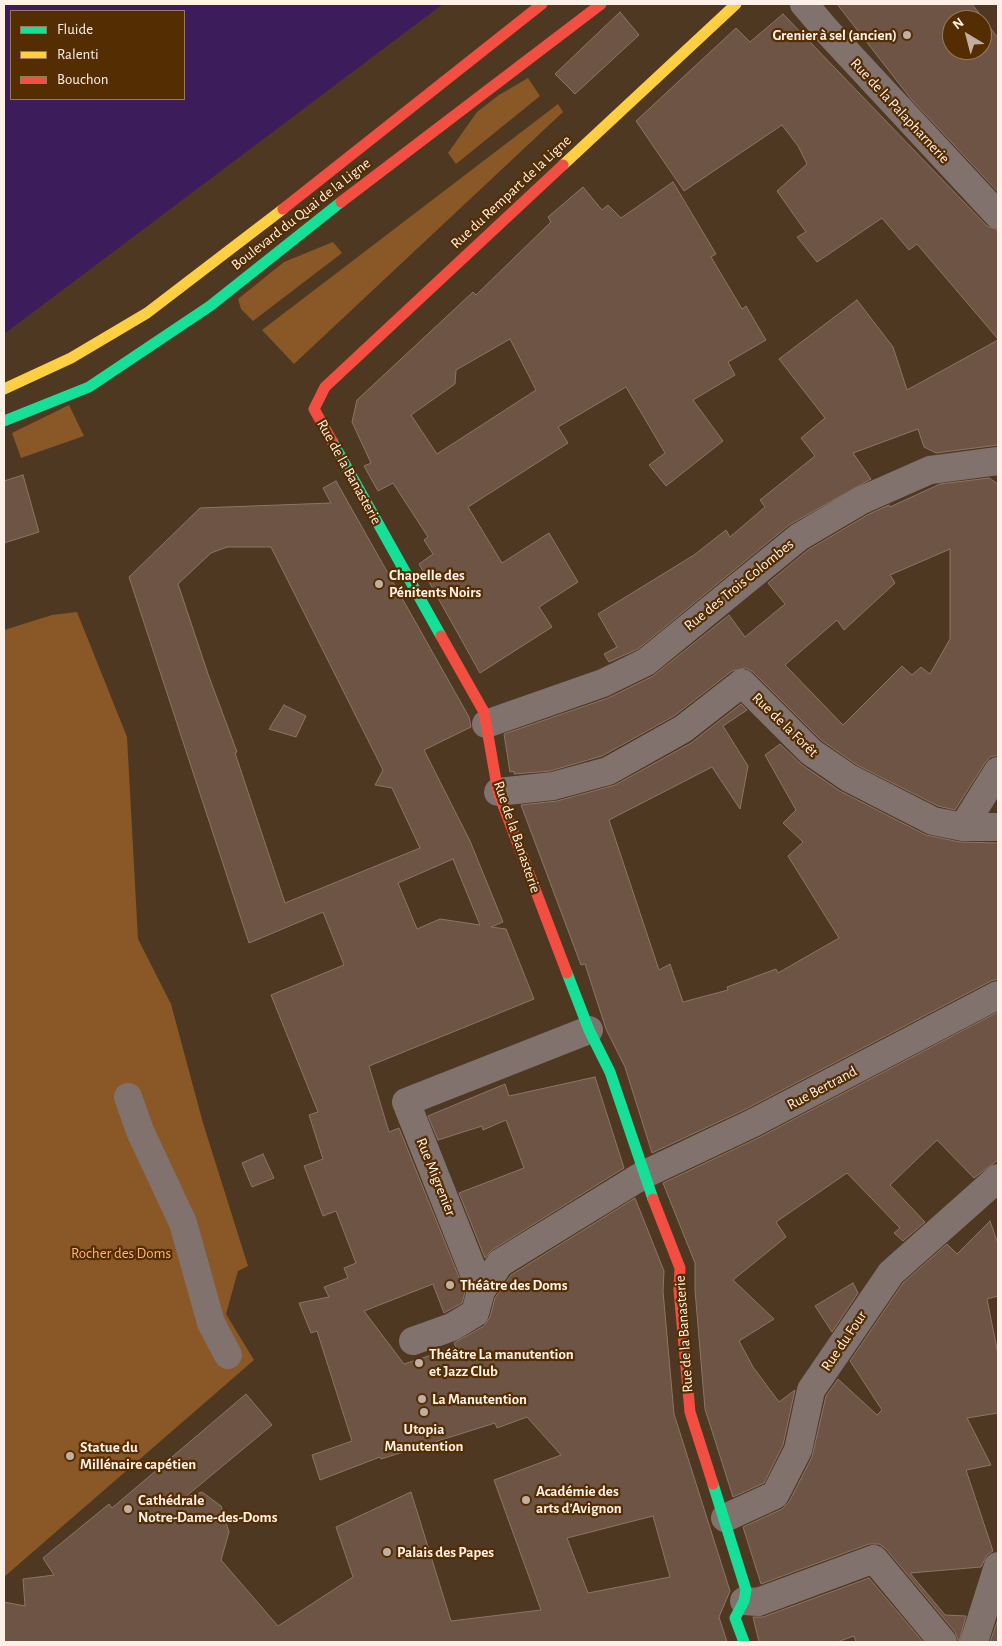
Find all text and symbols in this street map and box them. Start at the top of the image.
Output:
legend [10,10,185,100]
north arrow [942,10,992,60]
text: N [950,15,967,32]
text: Fluide [57,22,93,37]
place label: Grenier à sel (ancien) [772,26,897,44]
marker: Grenier à sel (ancien) [901,29,913,41]
text: Ralenti [57,47,99,62]
street label: Rue de la Palapharnerie [847,55,953,167]
text: Bouchon [57,72,108,87]
street label: Rue du Rempart de la Ligne [447,131,575,253]
street label: Boulevard du Quai de la Ligne [228,154,374,274]
street label: Rue de la Banasterie [313,416,385,528]
street label: Rue des Trois Colombes [681,535,797,635]
place label: Chapelle des Pénitents Noirs [389,566,481,601]
marker: Chapelle des Pénitents Noirs [373,578,385,590]
street label: Rue de la Forêt [748,689,822,761]
street label: Rue de la Banasterie [489,779,545,895]
street label: Rue Bertrand [784,1062,860,1114]
street label: Rue Migrenier [412,1135,460,1219]
park label: Rocher des Doms [71,1244,171,1262]
street label: Rue de la Banasterie [671,1275,697,1393]
place label: Théâtre des Doms [460,1276,567,1294]
marker: Théâtre des Doms [444,1279,456,1291]
street label: Rue du Four [817,1308,871,1374]
place label: Théâtre La manutention et Jazz Club [429,1345,574,1380]
marker: Théâtre La manutention et Jazz Club [413,1357,425,1369]
place label: La Manutention [432,1390,527,1408]
marker: La Manutention [416,1393,428,1405]
marker: Utopia Manutention [418,1406,430,1418]
place label: Utopia Manutention [385,1420,463,1455]
place label: Statue du Millénaire capétien [80,1438,196,1473]
marker: Statue du Millénaire capétien [64,1450,76,1462]
place label: Académie des arts d’Avignon [536,1482,622,1517]
place label: Cathédrale Notre-Dame-des-Doms [138,1491,277,1526]
marker: Académie des arts d’Avignon [520,1494,532,1506]
marker: Cathédrale Notre-Dame-des-Doms [122,1503,134,1515]
place label: Palais des Papes [397,1543,494,1561]
marker: Palais des Papes [381,1546,393,1558]

